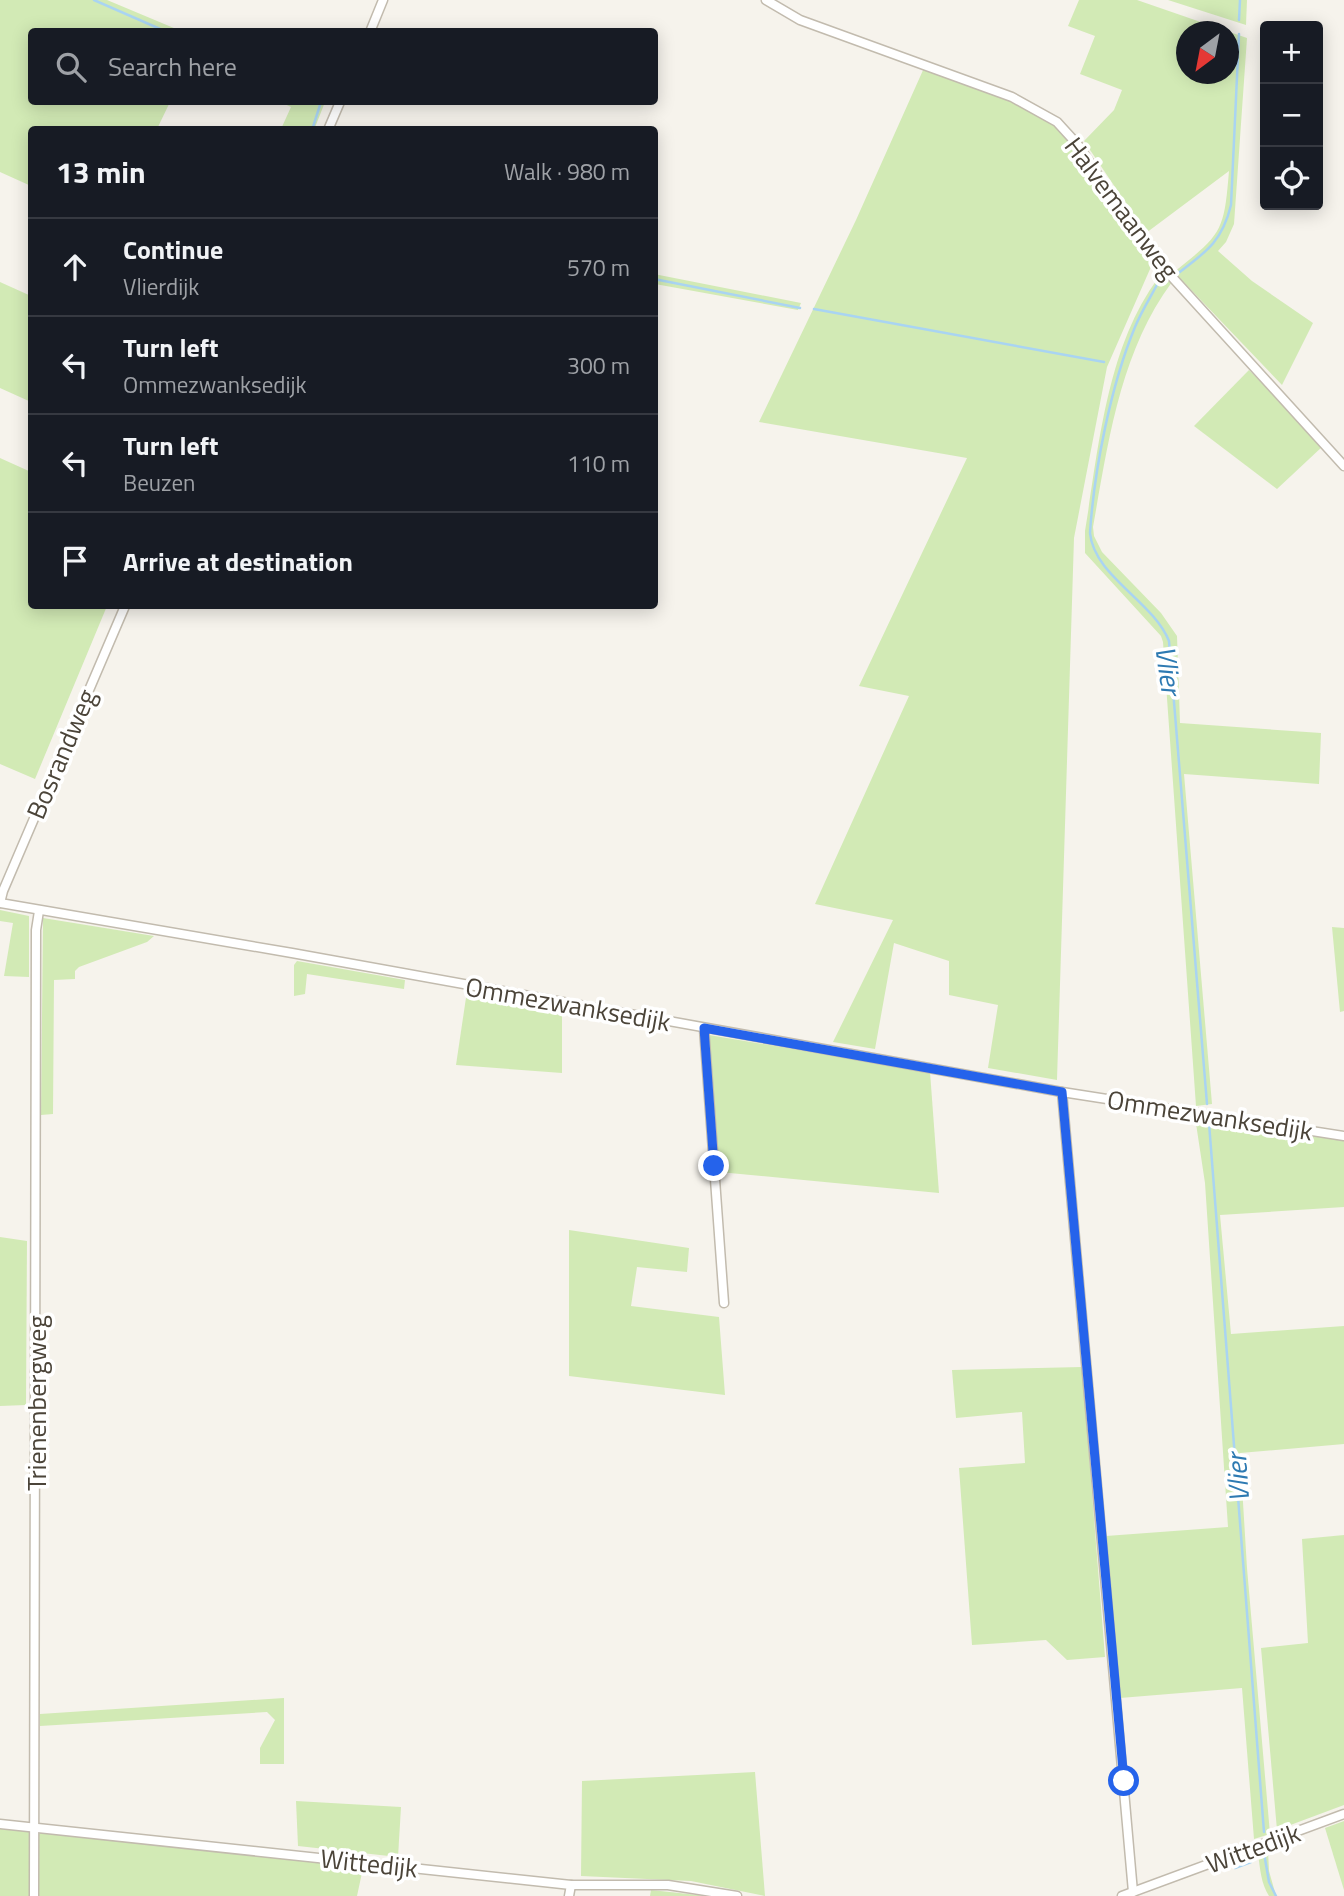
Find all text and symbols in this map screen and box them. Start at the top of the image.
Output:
north arrow [1176,21,1239,84]
map controls [1260,21,1323,210]
button: + [1260,21,1323,84]
search box [28,28,658,105]
text: Search here [108,47,237,86]
icon: search [52,48,90,86]
button: − [1260,84,1323,147]
street label: Halvemaanweg [1055,128,1189,288]
button: locate [1260,147,1323,210]
text: 13 min [56,149,146,195]
text: Walk · 980 m [504,154,630,189]
text: Continue [123,230,223,269]
icon: ahead [56,248,94,286]
text: 570 m [567,250,630,285]
text: Vlierdijk [123,269,199,304]
text: Turn left [123,328,218,367]
icon: left [56,346,94,384]
text: 300 m [567,348,630,383]
text: Ommezwanksedijk [123,367,307,402]
text: Turn left [123,426,218,465]
icon: left [56,444,94,482]
text: 110 m [567,446,630,481]
text: Beuzen [123,465,195,500]
icon: arrive [56,542,94,580]
text: Arrive at destination [123,542,353,581]
water label: Vlier [1144,643,1194,700]
street label: Bosrandweg [16,683,106,825]
street label: Ommezwanksedijk [462,967,674,1041]
street label: Ommezwanksedijk [1104,1080,1316,1150]
route end [698,1150,729,1181]
street label: Trienenbergweg [17,1315,56,1491]
water label: Vlier [1214,1449,1260,1504]
route start [1108,1765,1139,1796]
street label: Wittedijk [1200,1813,1306,1883]
street label: Wittedijk [318,1838,420,1888]

